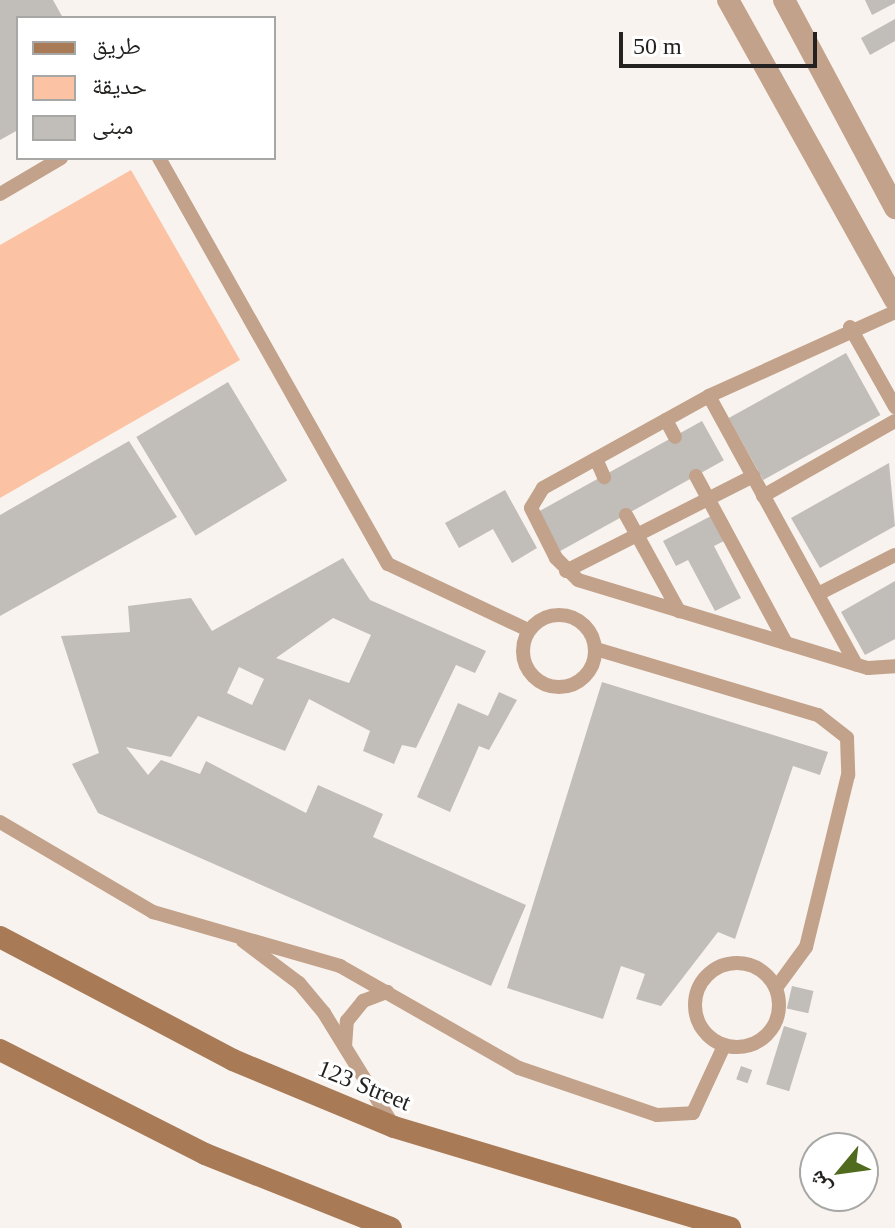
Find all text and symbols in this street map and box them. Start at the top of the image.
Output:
legend [16,16,276,160]
scale bar [623,16,821,66]
text: طريق [92,33,141,59]
text: 50 m [633,33,682,59]
text: حديقة [92,73,147,99]
text: مبنى [92,113,133,139]
street label: 123 Street [313,1054,415,1118]
north arrow [799,1132,879,1212]
text: ش [803,1167,836,1199]

